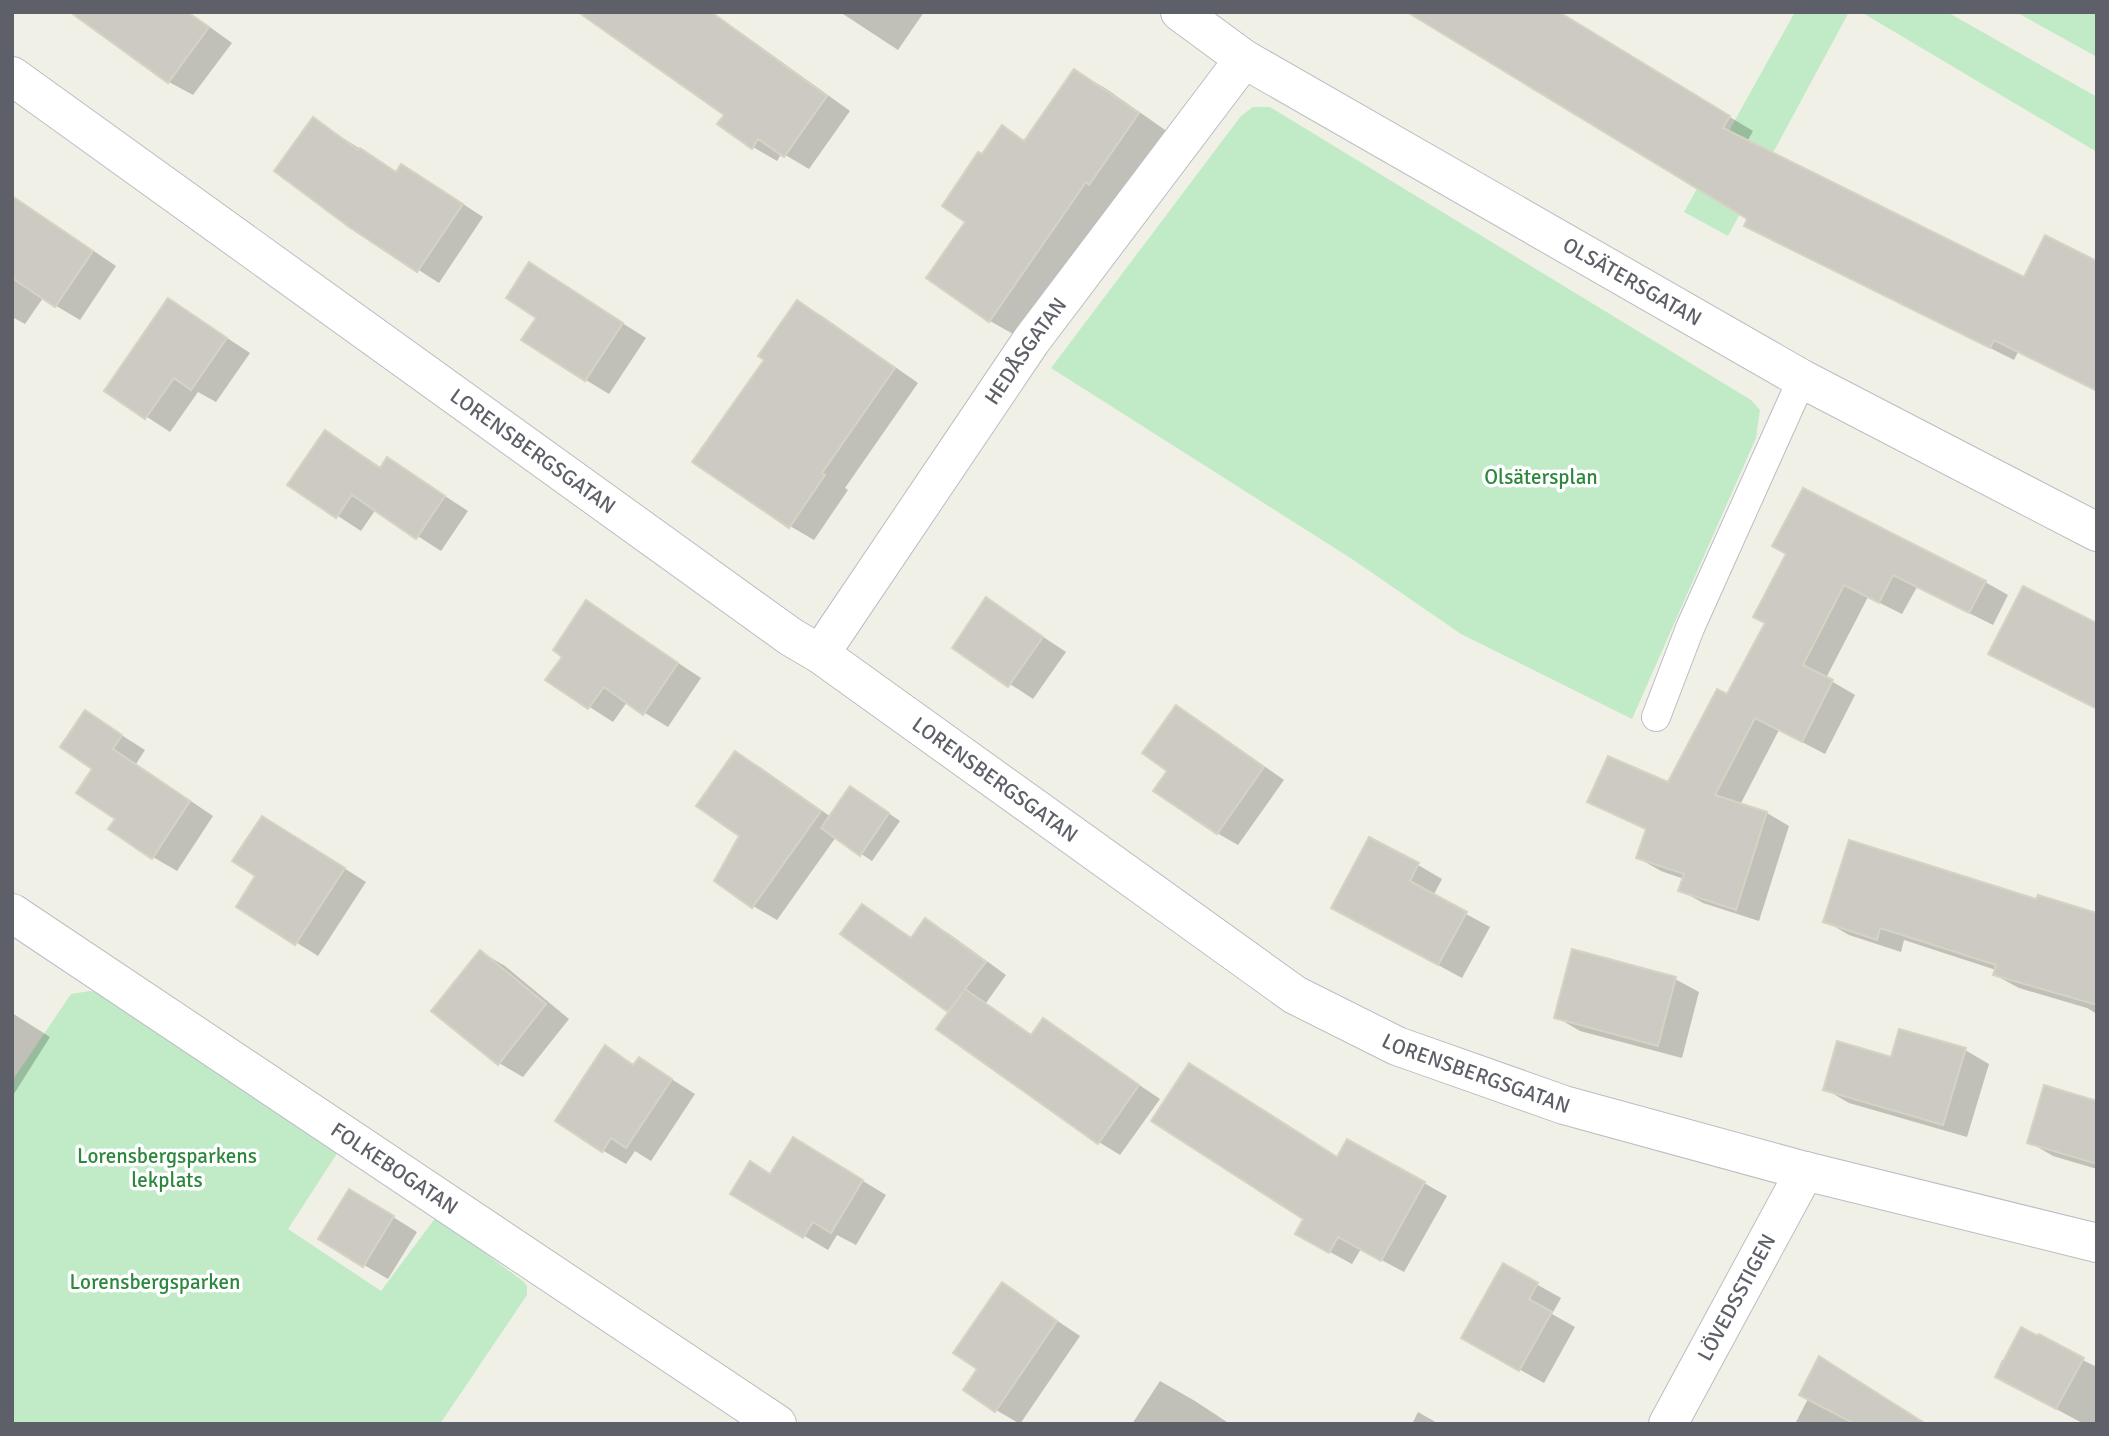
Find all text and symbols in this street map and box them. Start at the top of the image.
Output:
street label: OLSÄTERSGATAN [1558,232,1706,332]
street label: HEDÅSGATAN [979,292,1072,410]
street label: LORENSBERGSGATAN [445,383,621,520]
park label: Olsätersplan [1484,464,1598,490]
street label: LORENSBERGSGATAN [907,711,1083,848]
street label: LORENSBERGSGATAN [1377,1028,1574,1119]
street label: FOLKEBOGATAN [326,1117,463,1220]
park label: Lorensbergsparkens lekplats [77,1143,257,1193]
street label: LÖVEDSSTIGEN [1692,1229,1781,1365]
park label: Lorensbergsparken [70,1269,240,1295]

